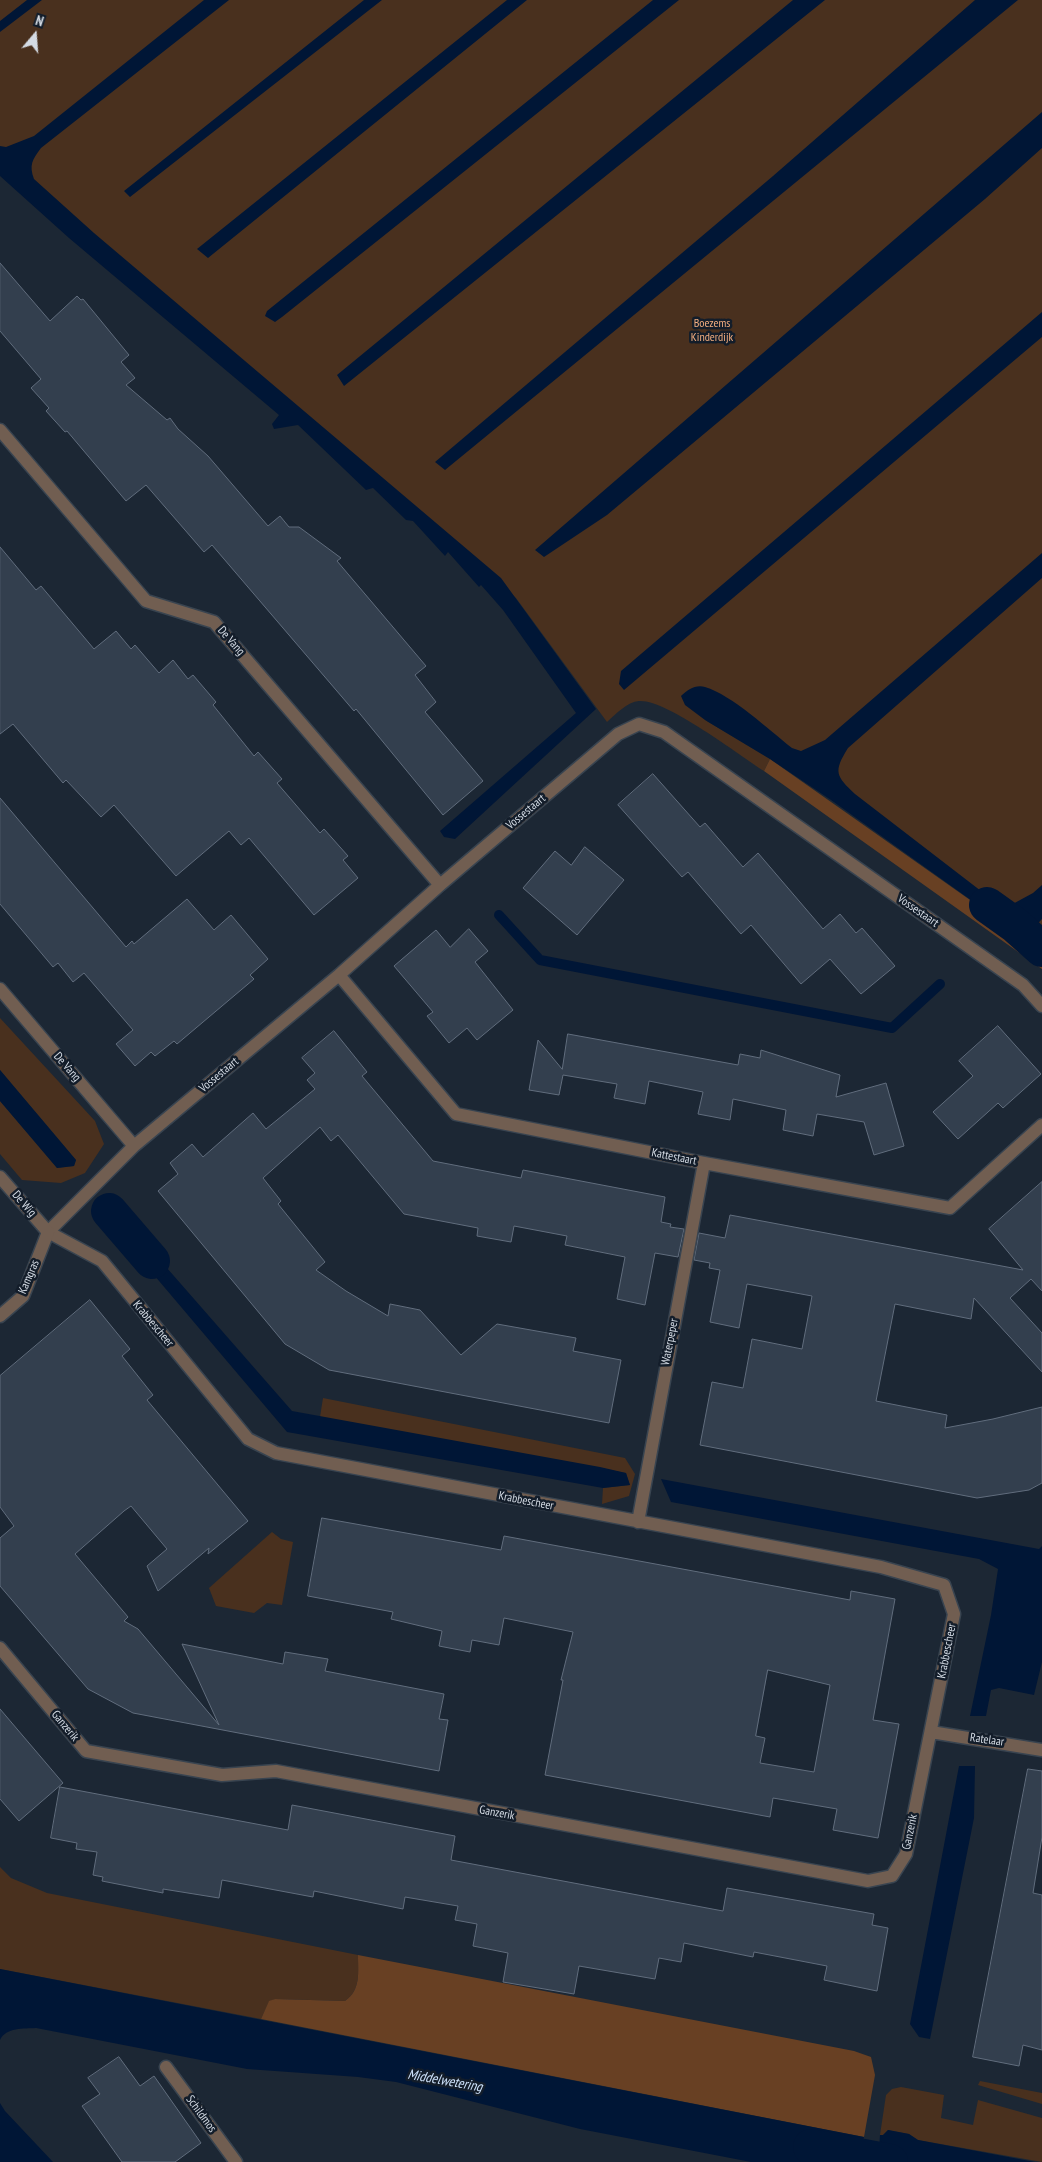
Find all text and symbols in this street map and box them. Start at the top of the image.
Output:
north arrow [10,10,60,60]
text: N [33,11,46,30]
park label: Boezems Kinderdijk [691,317,733,345]
street label: De Vang [214,623,248,659]
street label: Vossestaart [503,791,549,833]
street label: Vossestaart [895,892,941,930]
street label: De Vang [50,1049,84,1085]
street label: Vossestaart [196,1054,242,1096]
street label: Kattestaart [650,1146,698,1168]
street label: De Wig [9,1188,39,1220]
street label: Kamgras [15,1258,43,1296]
street label: Krabbescheer [130,1298,176,1350]
street label: Waterpeper [658,1317,682,1367]
street label: Krabbescheer [497,1489,555,1513]
street label: Krabbescheer [935,1622,959,1680]
street label: Ganzerik [48,1708,82,1744]
street label: Ratelaar [969,1730,1005,1750]
street label: Ganzerik [478,1803,516,1823]
street label: Ganzerik [899,1813,921,1851]
water label: Middelwetering [406,2066,484,2096]
street label: Schildmos [183,2093,219,2135]

